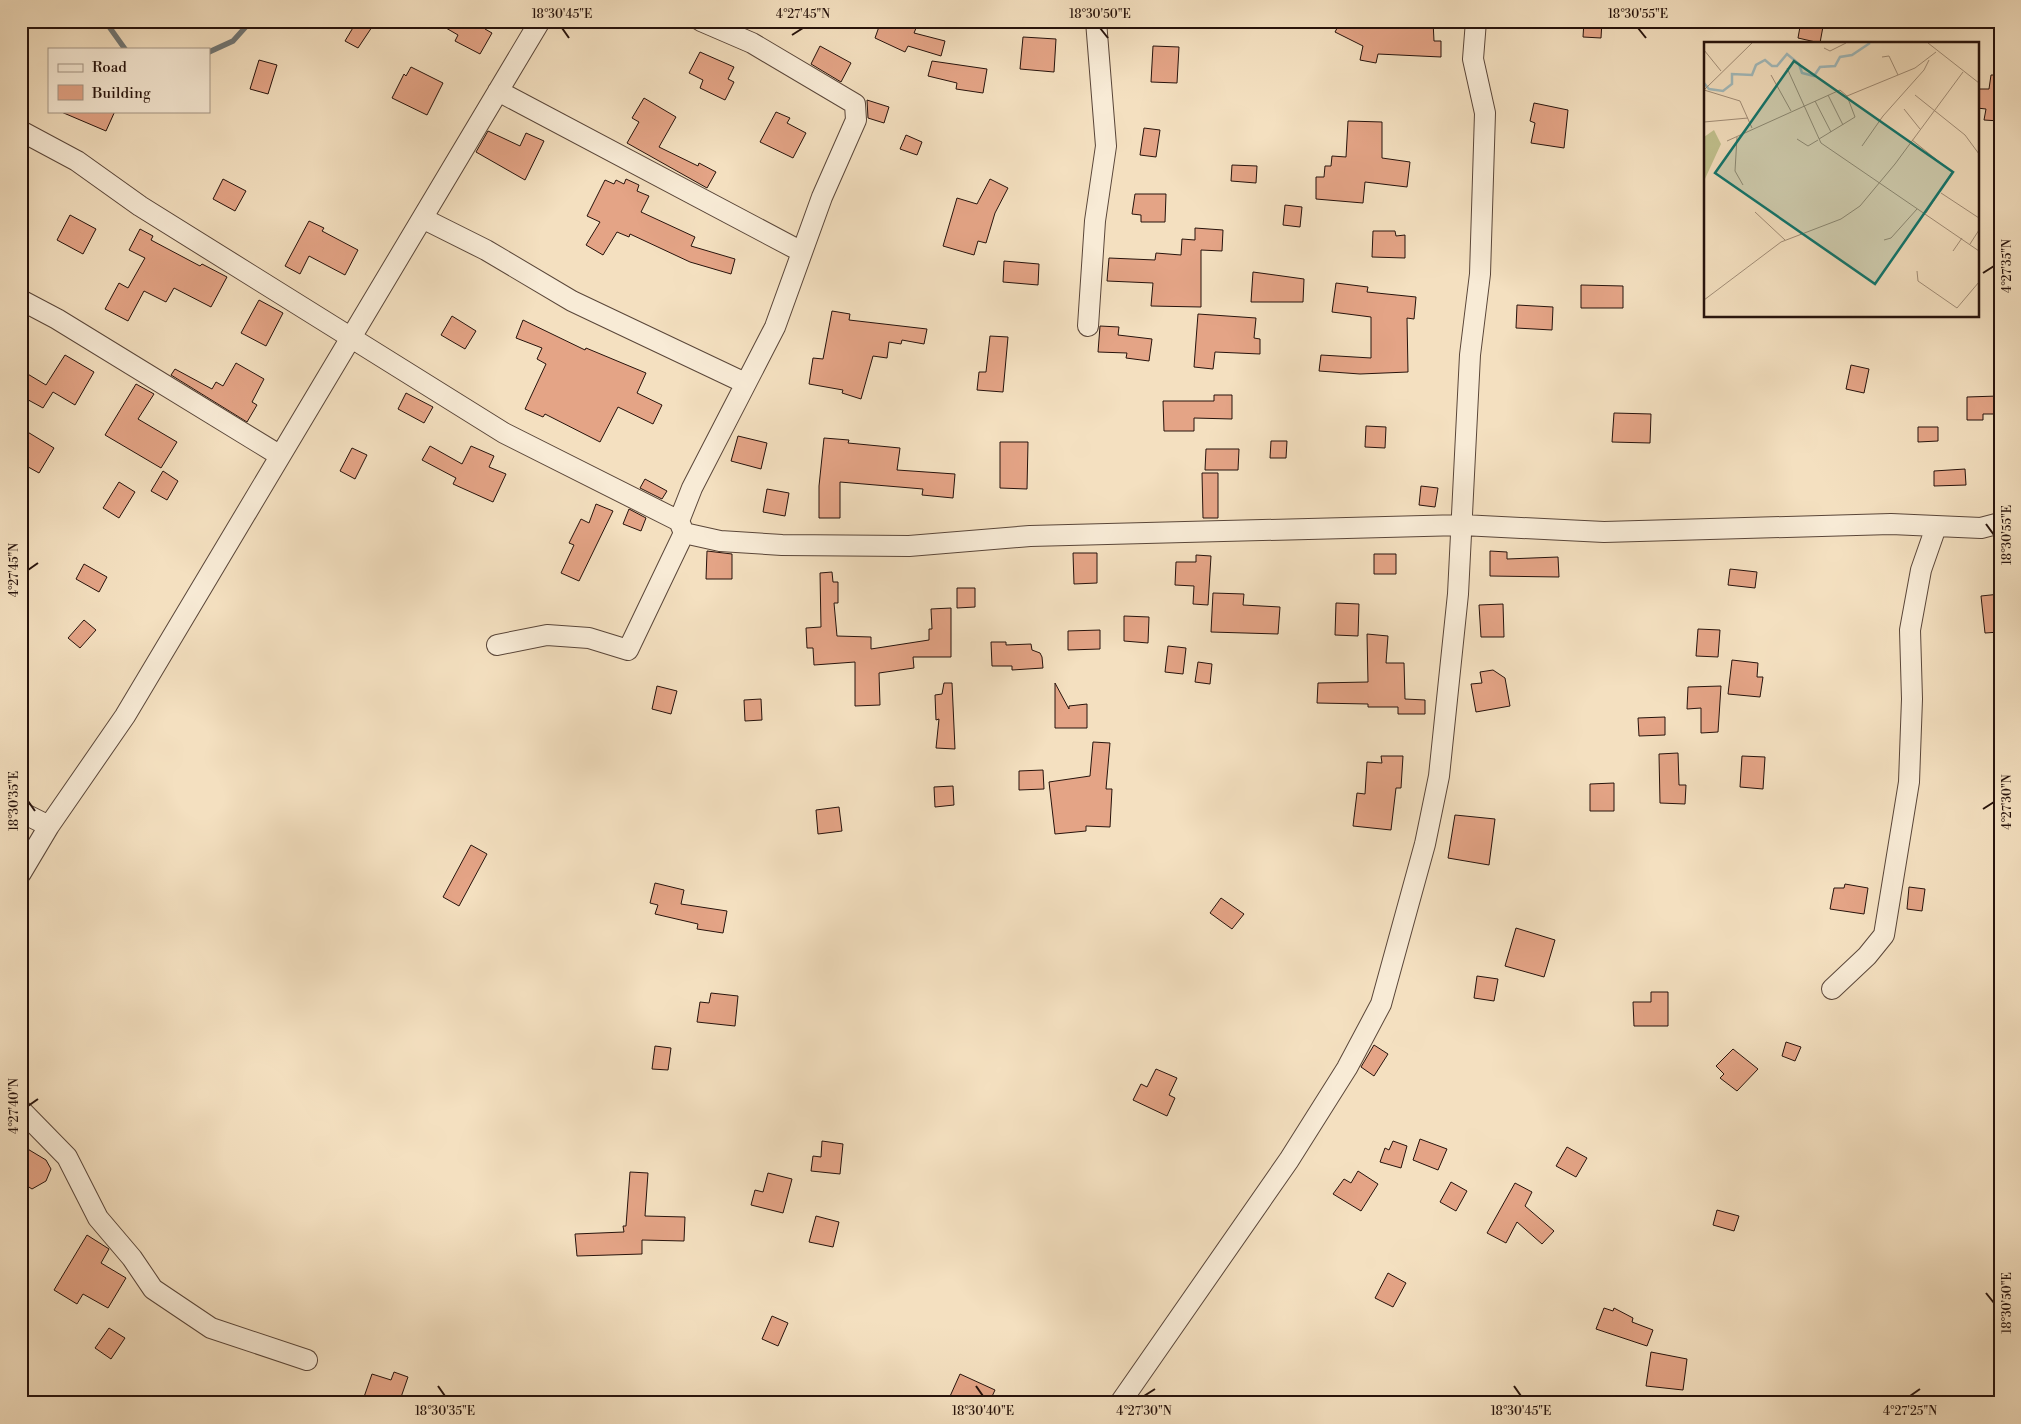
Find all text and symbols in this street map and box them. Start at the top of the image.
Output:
text: 18°30'45"E [532,7,592,22]
text: 4°27'45"N [776,7,830,22]
text: 18°30'50"E [1069,7,1131,22]
text: 18°30'55"E [1608,7,1668,22]
inset map [1704,42,1978,318]
legend [48,48,210,112]
text: Road [92,58,127,77]
text: Building [91,84,151,103]
text: 4°27'35"N [2000,239,2015,293]
text: 18°30'55"E [2000,505,2015,565]
text: 4°27'45"N [7,543,22,597]
text: 18°30'35"E [7,771,22,831]
text: 4°27'30"N [2000,774,2015,830]
text: 4°27'40"N [7,1078,22,1134]
text: 18°30'50"E [2000,1272,2015,1334]
text: 18°30'35"E [415,1404,475,1419]
text: 18°30'40"E [952,1404,1014,1419]
text: 4°27'30"N [1116,1404,1172,1419]
text: 18°30'45"E [1491,1404,1551,1419]
text: 4°27'25"N [1883,1404,1937,1419]

